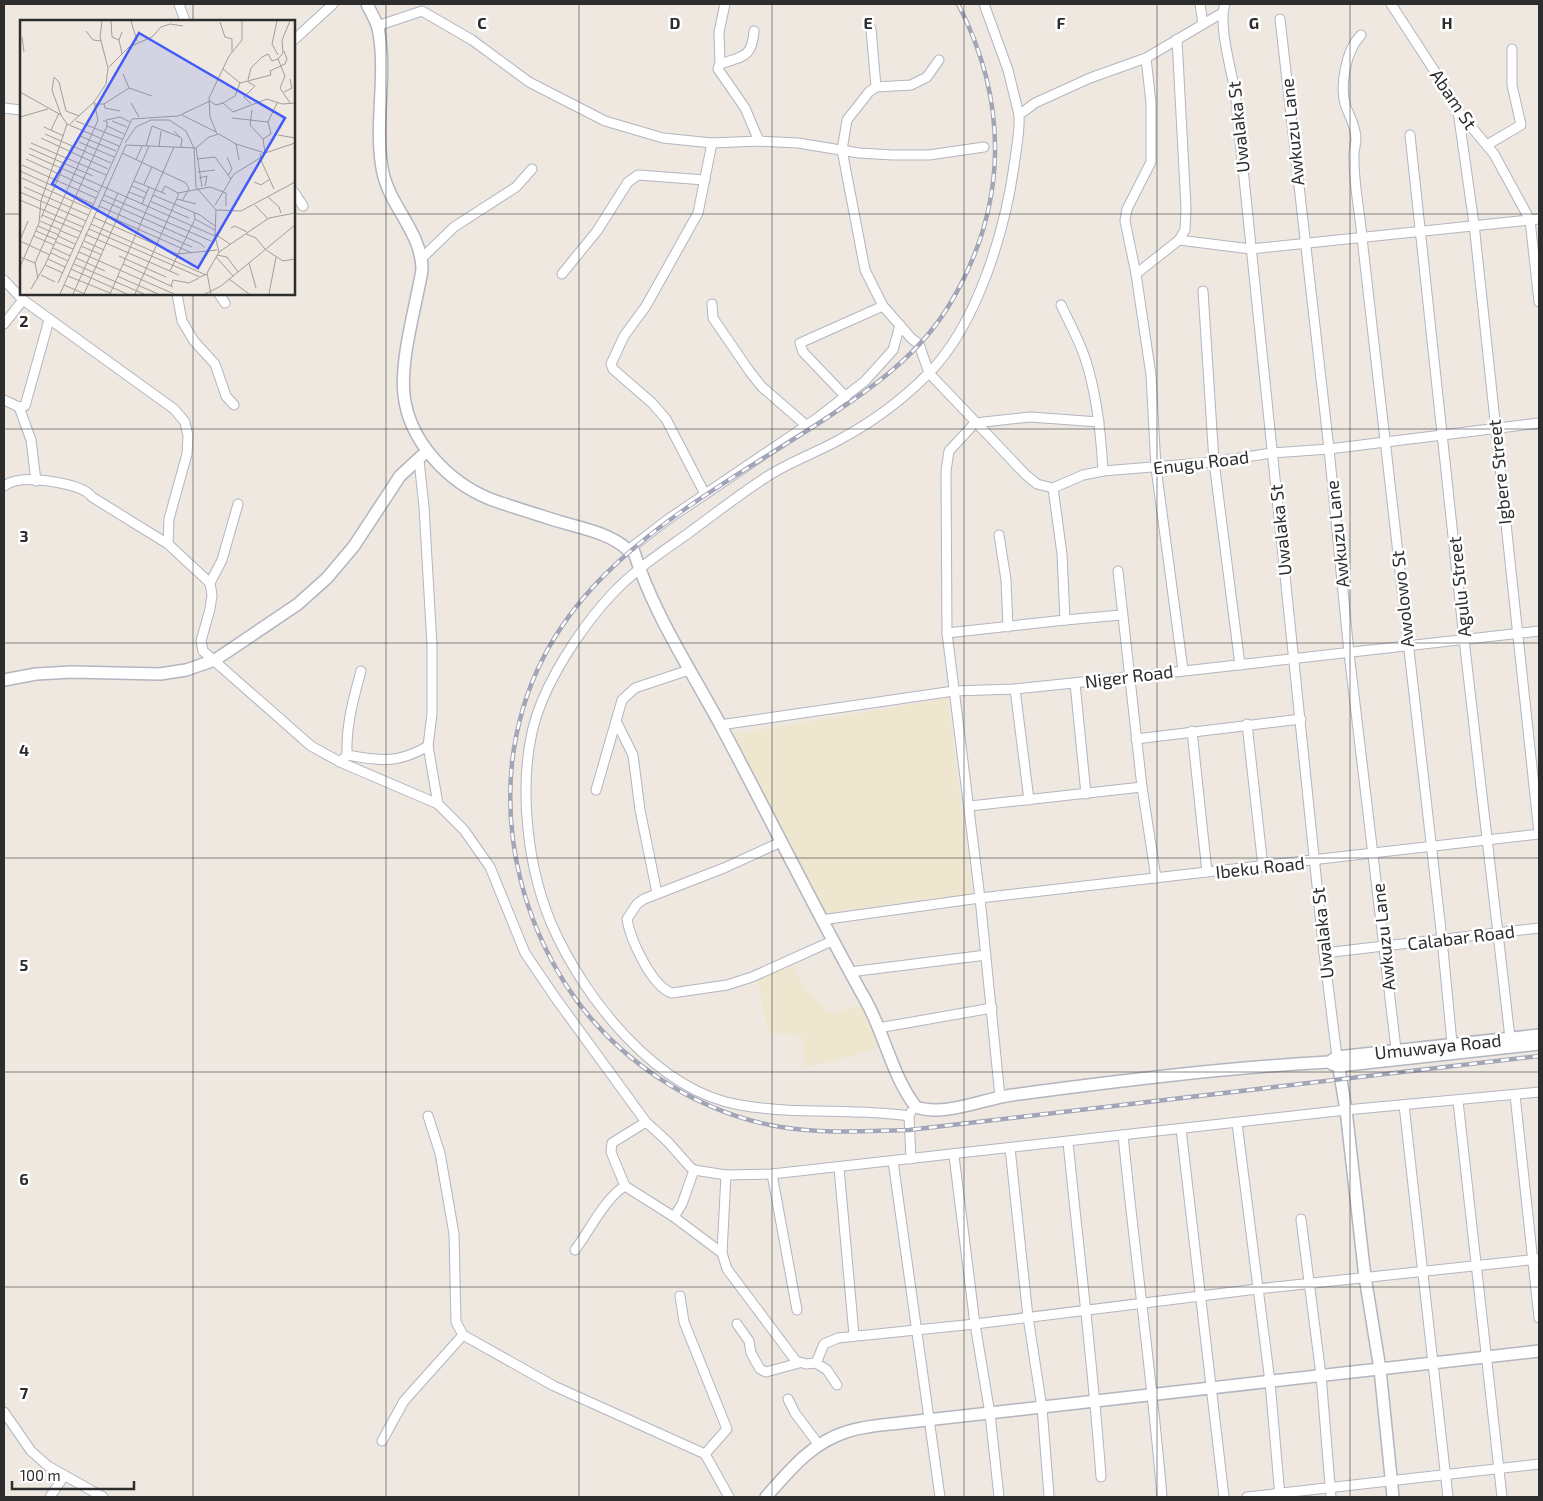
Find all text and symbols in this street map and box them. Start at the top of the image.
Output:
text: C [477,13,487,32]
text: D [670,13,681,32]
text: E [863,13,873,32]
text: F [1057,13,1066,32]
text: G [1249,13,1259,32]
text: H [1441,13,1453,32]
inset map [20,20,295,295]
street label: Abam St [1426,65,1482,133]
street label: Awkuzu Lane [1275,77,1309,187]
street label: Uwalaka St [1222,80,1254,174]
text: 2 [19,311,29,330]
street label: Igbere Street [1483,418,1515,526]
street label: Enugu Road [1152,445,1250,479]
street label: Awkuzu Lane [1320,479,1354,589]
street label: Uwalaka St [1264,483,1296,577]
text: 3 [19,526,29,545]
street label: Agulu Street [1443,535,1475,638]
street label: Awolowo St [1386,549,1418,649]
street label: Niger Road [1083,660,1175,692]
text: 4 [19,740,29,759]
street label: Ibeku Road [1214,851,1306,883]
street label: Awkuzu Lane [1366,882,1400,992]
street label: Uwalaka St [1306,886,1338,980]
street label: Calabar Road [1406,920,1516,954]
text: 5 [20,955,29,974]
street label: Umuwaya Road [1373,1028,1503,1064]
text: 6 [19,1169,29,1188]
text: 7 [20,1383,29,1402]
scale bar [12,1458,135,1490]
text: 100 m [20,1466,61,1484]

